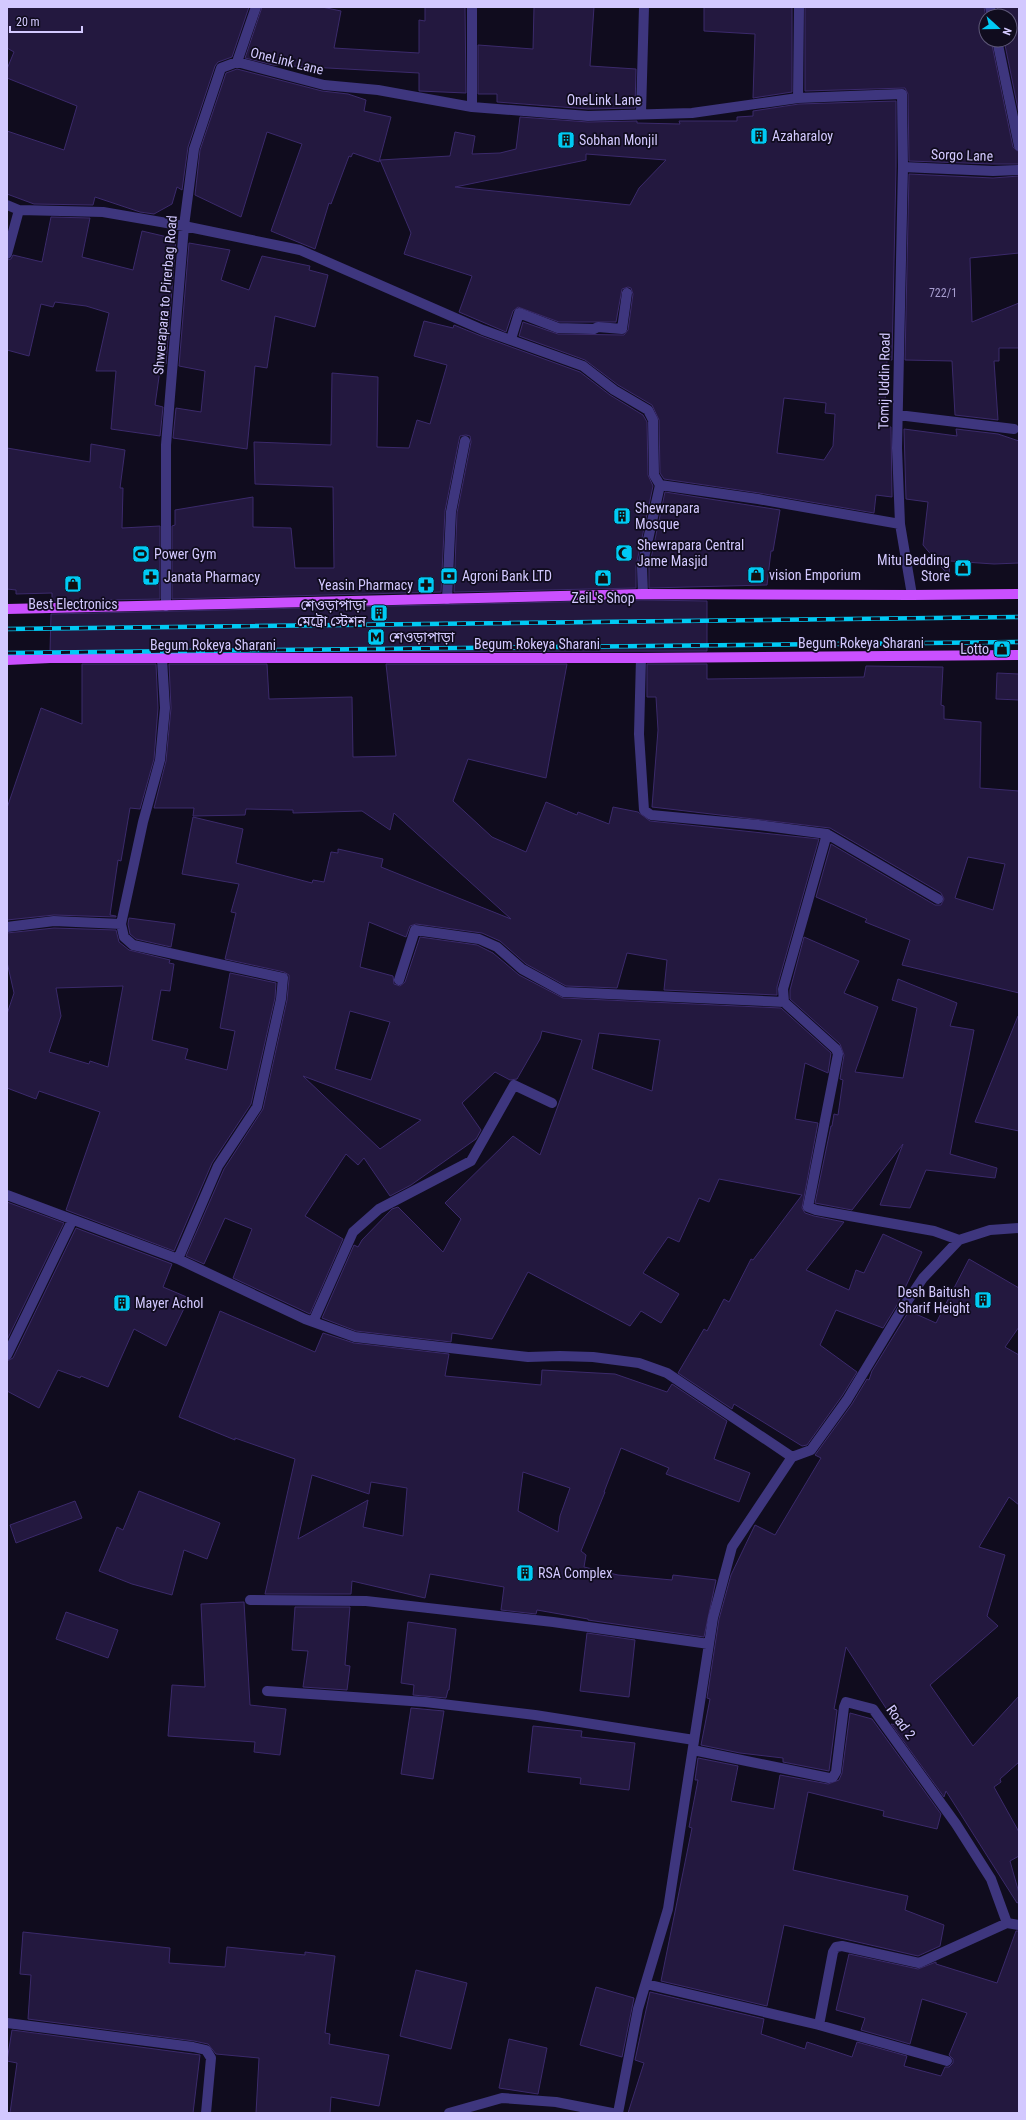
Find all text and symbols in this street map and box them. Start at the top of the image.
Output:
scale bar [10,8,82,34]
north arrow [978,8,1018,48]
text: 20 m [16,15,40,29]
text: N [1000,26,1014,37]
street label: OneLink Lane [249,44,326,78]
street label: OneLink Lane [567,92,642,108]
building icon: Azaharaloy [749,126,769,146]
place label: Azaharaloy [772,128,833,144]
building icon: Sobhan Monjil [556,130,576,150]
place label: Sobhan Monjil [579,132,658,148]
street label: Sorgo Lane [931,146,994,164]
street label: Shwerapara to Pirerbag Road [150,215,180,375]
house number: 722/1 [929,286,957,300]
street label: Tomij Uddin Road [875,332,893,430]
place label: Shewrapara Mosque [635,500,700,532]
building icon: Shewrapara Mosque [612,506,632,526]
place label: Shewrapara Central Jame Masjid [637,537,744,569]
mosque icon: Shewrapara Central Jame Masjid [614,543,634,563]
sports icon: Power Gym [131,544,151,564]
place label: Power Gym [154,546,216,562]
place label: Mitu Bedding Store [877,552,950,584]
shop icon: Mitu Bedding Store [953,558,973,578]
shop icon: vision Emporium [746,565,766,585]
bank icon: Agroni Bank LTD [439,566,459,586]
pharmacy icon: Janata Pharmacy [141,567,161,587]
place label: vision Emporium [769,567,861,583]
place label: Agroni Bank LTD [462,568,552,584]
shop icon: ZeiL's Shop [593,568,613,588]
place label: Janata Pharmacy [164,569,260,585]
shop icon: Best Electronics [63,574,83,594]
pharmacy icon: Yeasin Pharmacy [416,575,436,595]
place label: Yeasin Pharmacy [318,577,413,593]
place label: ZeiL's Shop [571,590,635,606]
place label: Best Electronics [28,596,118,612]
place label: শেওড়াপাড়া মেট্রো স্টেশন [297,597,367,629]
building icon: শেওড়াপাড়া মেট্রো স্টেশন [369,603,389,623]
metro station icon: শেওড়াপাড়া [366,627,386,647]
place label: শেওড়াপাড়া [389,629,455,645]
street label: Begum Rokeya Sharani [798,635,924,651]
street label: Begum Rokeya Sharani [474,636,600,652]
street label: Begum Rokeya Sharani [150,637,276,653]
shop icon: Lotto [992,639,1012,659]
place label: Lotto [960,641,989,657]
place label: Desh Baitush Sharif Height [897,1284,970,1316]
building icon: Desh Baitush Sharif Height [973,1290,993,1310]
building icon: Mayer Achol [112,1293,132,1313]
place label: Mayer Achol [135,1295,204,1311]
building icon: RSA Complex [515,1563,535,1583]
place label: RSA Complex [538,1565,612,1581]
street label: Road 2 [883,1702,919,1742]

